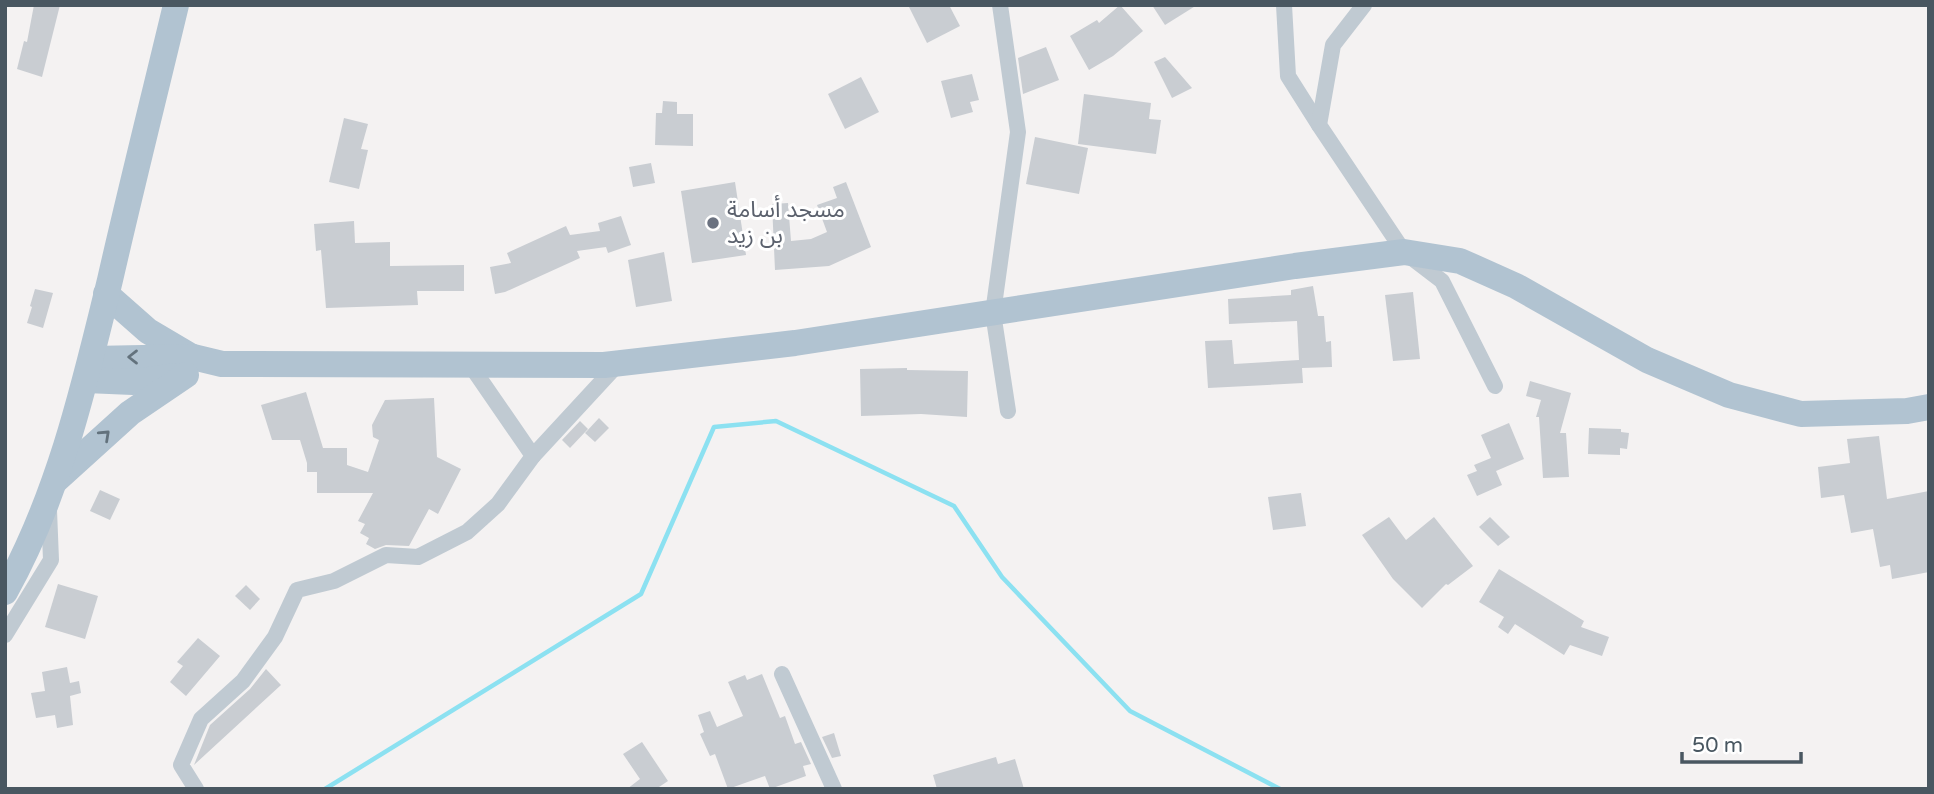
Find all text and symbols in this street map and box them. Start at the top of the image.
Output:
place label: مسجد أسامة بن زيد [727,195,845,250]
marker: مسجد أسامة بن زيد [705,215,721,231]
one-way arrow [127,349,137,365]
one-way arrow [97,431,110,443]
scale bar [1682,720,1801,764]
text: 50 m [1692,733,1743,758]

